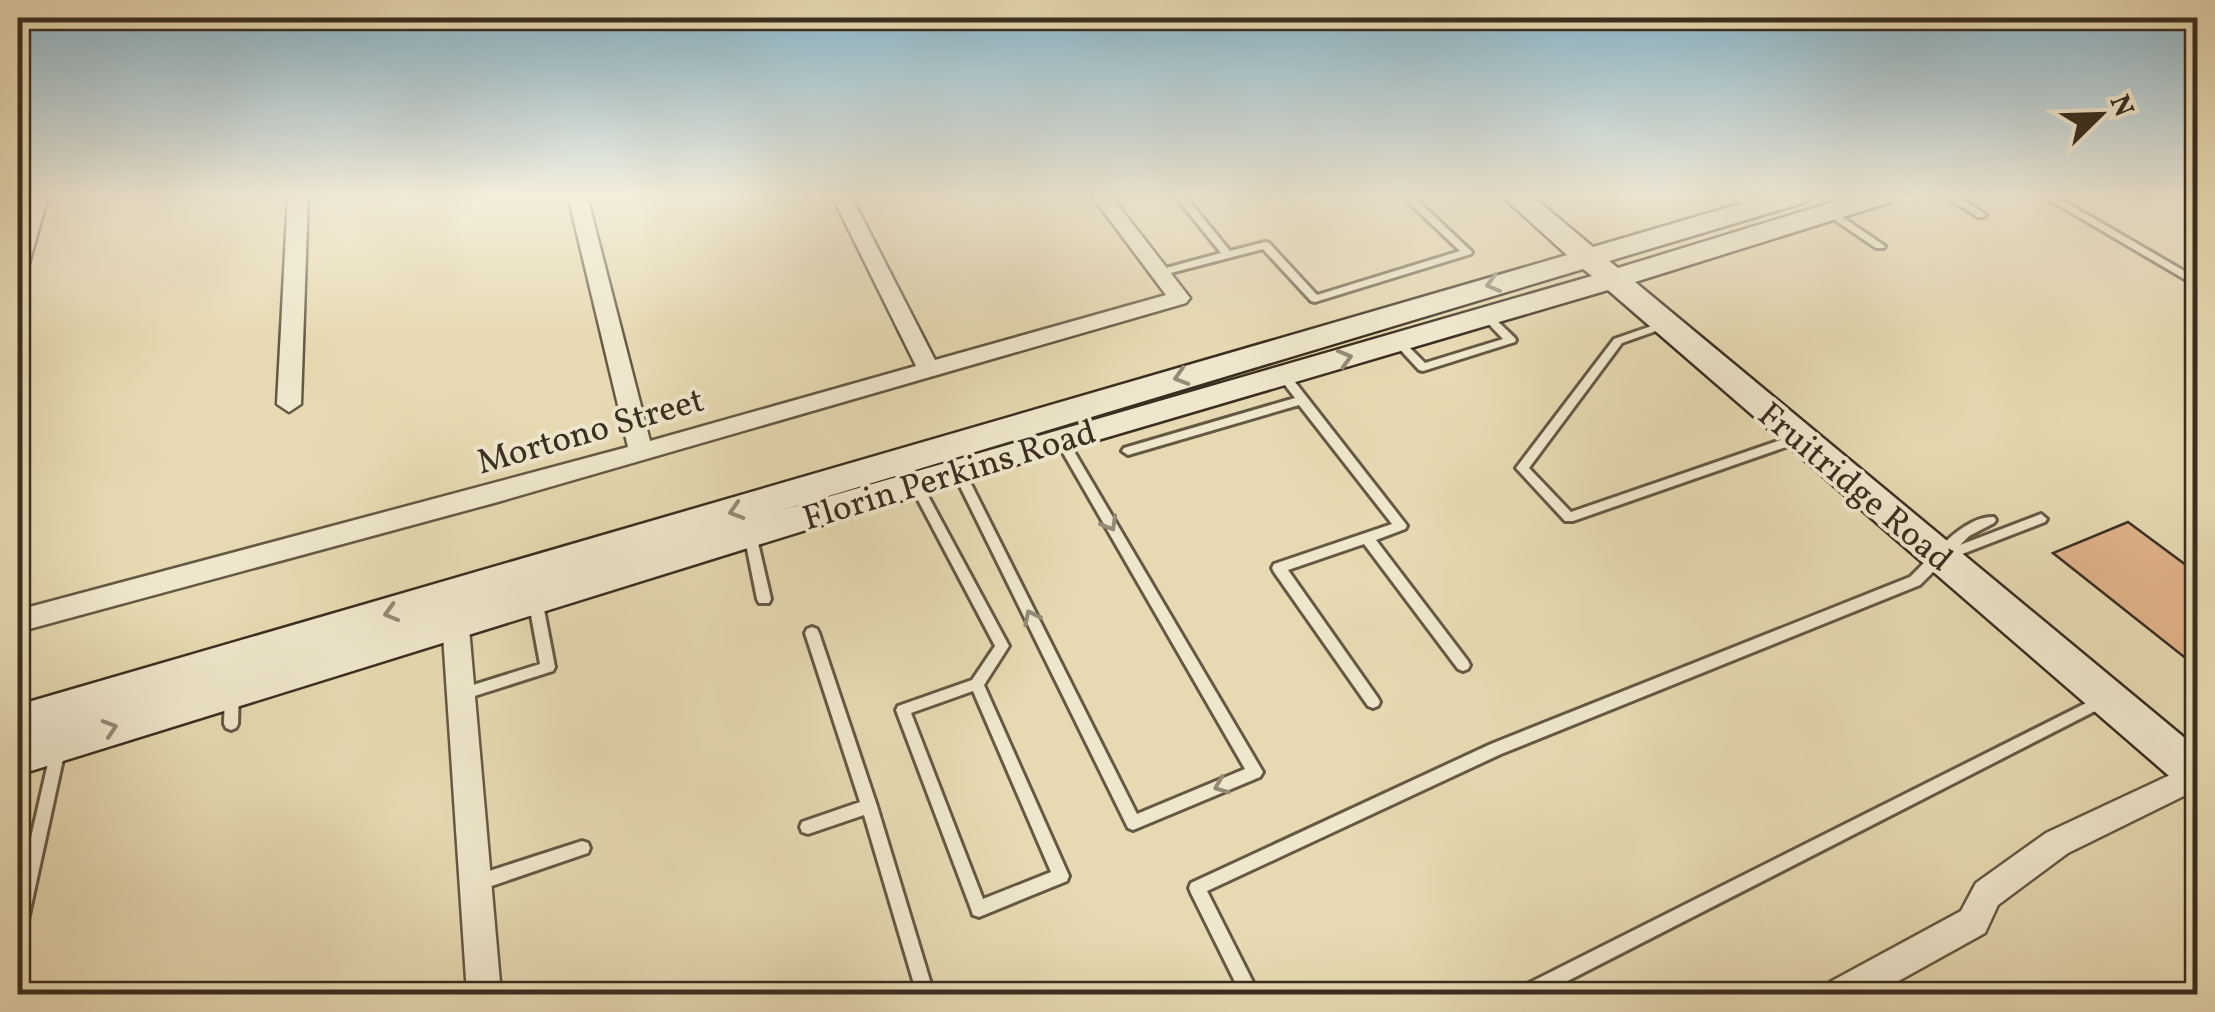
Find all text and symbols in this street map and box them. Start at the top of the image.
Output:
north arrow [2050,65,2150,165]
text: N [2099,89,2143,123]
one-way arrow [1484,272,1502,293]
one-way arrow [1336,349,1353,370]
one-way arrow [1174,365,1191,386]
street label: Mortono Street [472,378,710,488]
street label: Fruitridge Road [1746,392,1962,584]
street label: Florin Perkins Road [797,409,1102,544]
one-way arrow [728,499,745,520]
one-way arrow [1098,513,1117,531]
one-way arrow [383,601,400,622]
one-way arrow [1023,610,1043,628]
one-way arrow [101,719,118,739]
one-way arrow [1213,775,1231,795]

